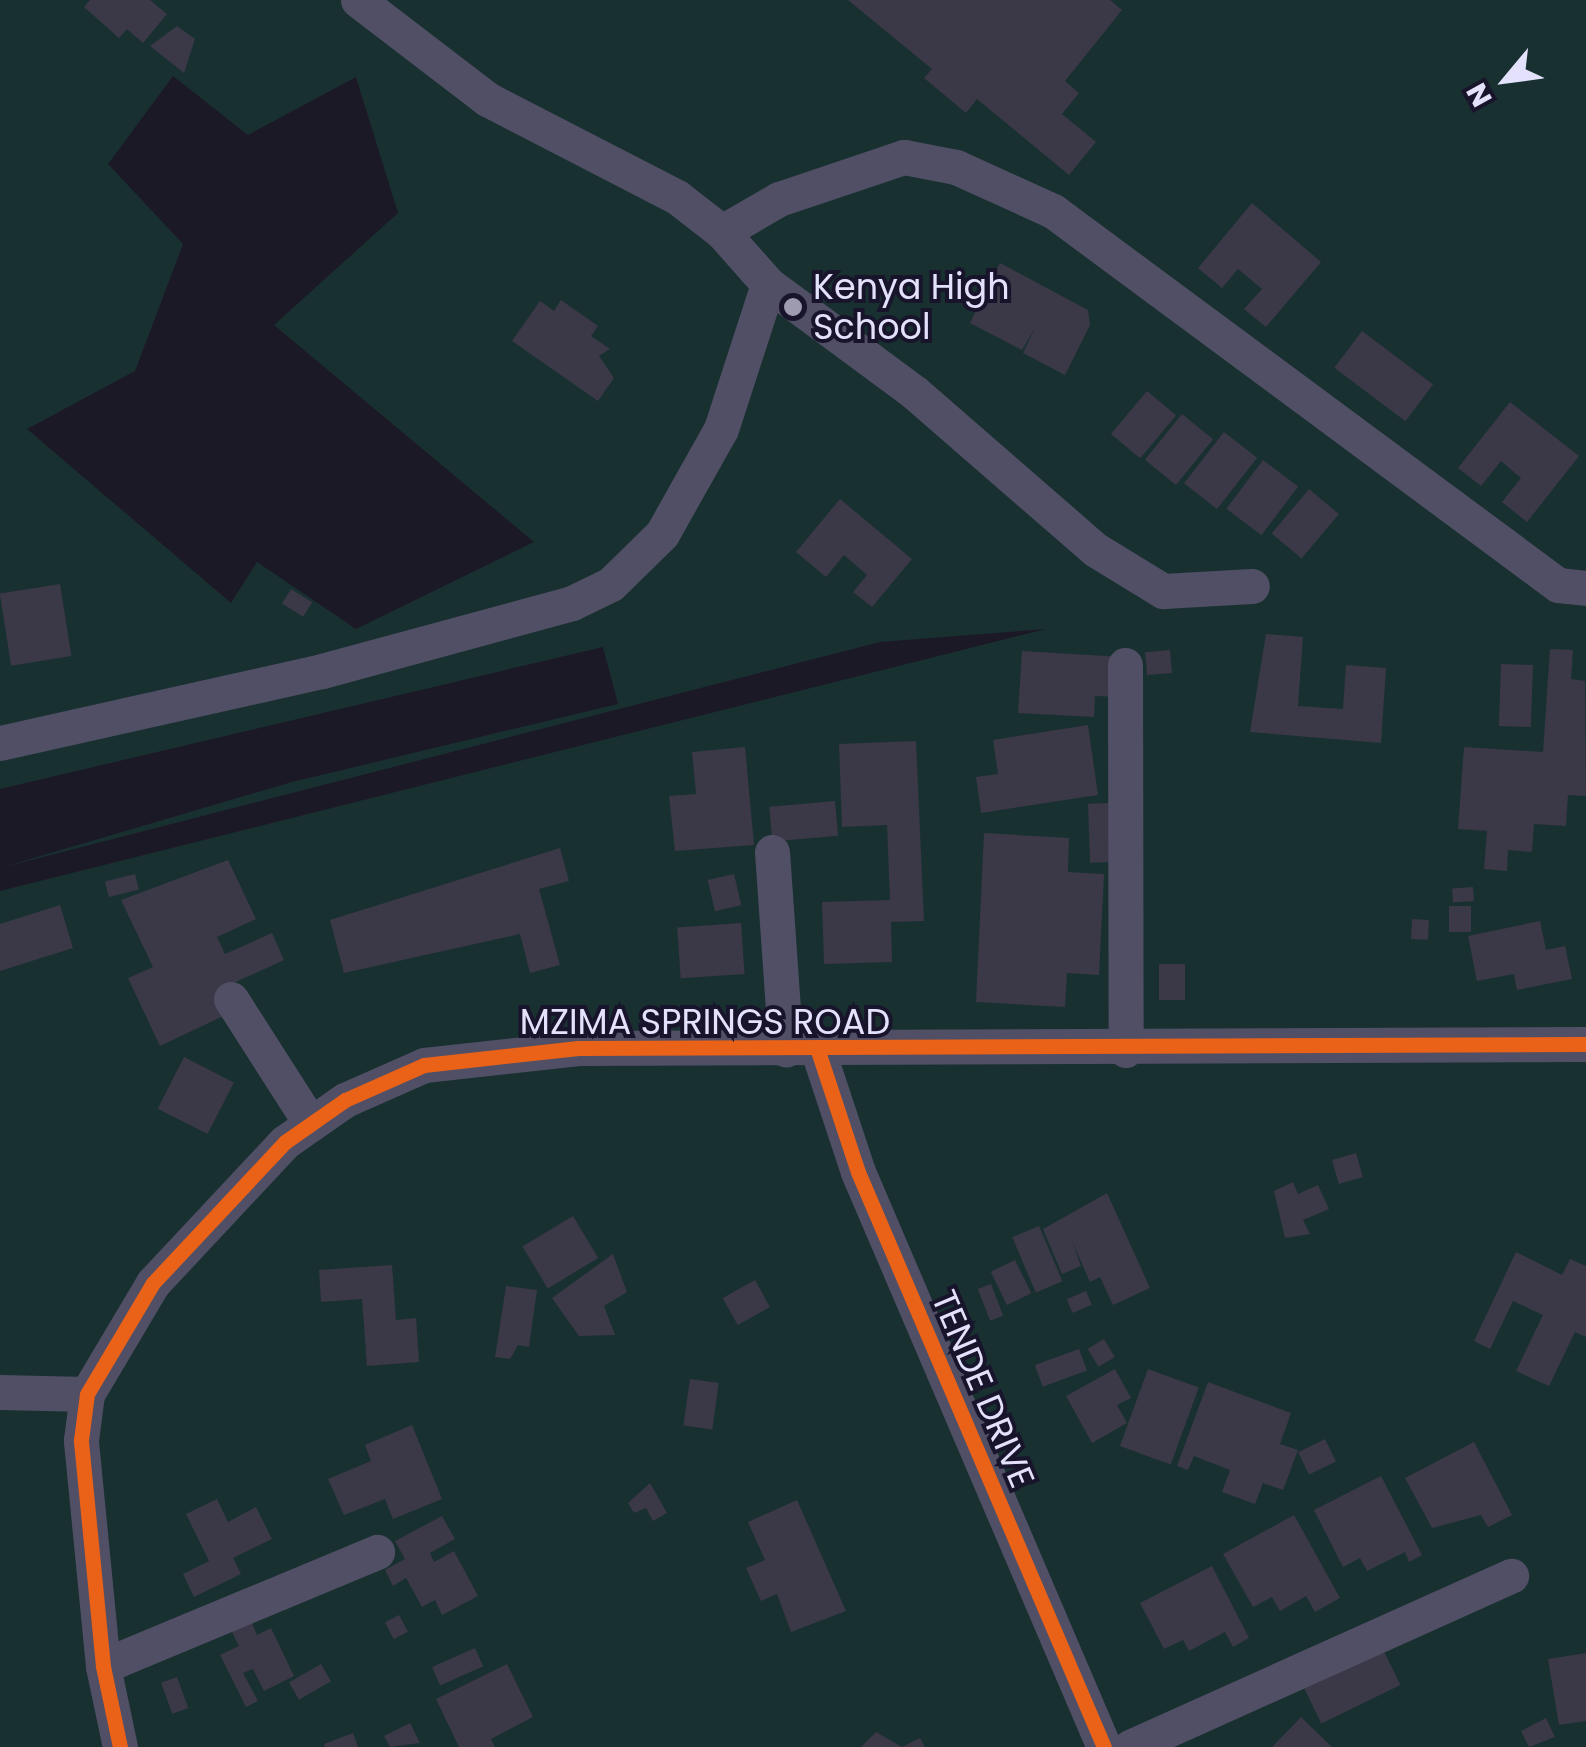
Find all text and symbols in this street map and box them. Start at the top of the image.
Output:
north arrow [1456,30,1556,130]
text: N [1457,76,1501,113]
place label: Kenya High School [813,266,1010,348]
marker: Kenya High School [782,296,804,318]
street label: MZIMA SPRINGS ROAD [520,1001,890,1043]
street label: TENDE DRIVE [923,1284,1043,1494]

